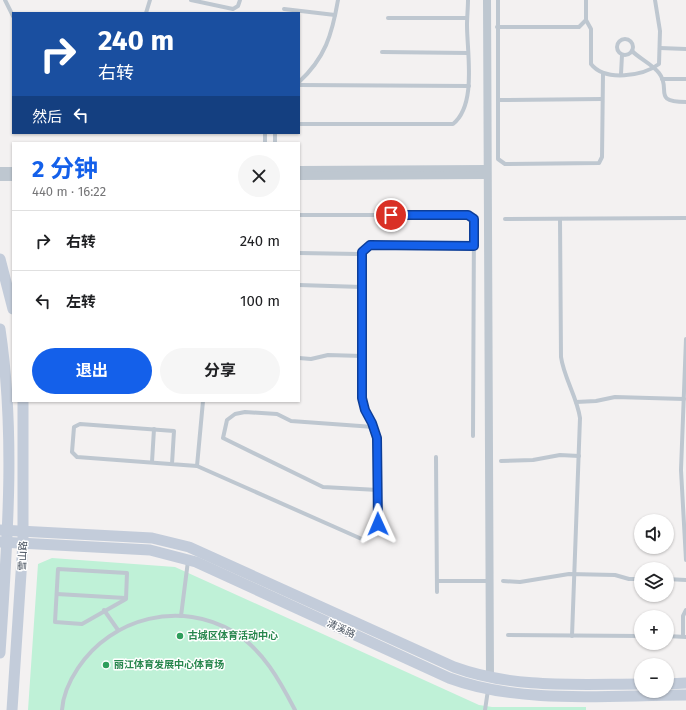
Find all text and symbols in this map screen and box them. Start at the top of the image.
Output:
text: 240 m [98,24,174,57]
icon: right [32,28,84,80]
text: 右转 [98,62,134,84]
icon: left [70,104,92,126]
text: 然后 [32,108,62,126]
text: 2 分钟 [32,155,98,183]
button: close [238,155,280,197]
text: 440 m · 16:22 [32,184,106,199]
pin [374,198,408,232]
icon: arrive [380,204,402,226]
icon: right [32,230,54,252]
text: 240 m [240,232,280,250]
text: 右转 [66,233,96,251]
icon: left [32,290,54,312]
text: 100 m [240,292,280,310]
text: 左转 [66,293,96,311]
button: 退出 [32,348,152,394]
button: 分享 [160,348,280,394]
position arrow [357,503,399,545]
map controls [634,514,674,698]
button: sound [634,514,674,554]
street label: 雪山路 [16,541,30,571]
button: layers [634,562,674,602]
button: + [634,610,674,650]
street label: 清溪路 [325,617,357,641]
place label: 古城区体育活动中心 [188,629,278,642]
marker: 古城区体育活动中心 [175,631,185,641]
button: − [634,658,674,698]
place label: 丽江体育发展中心体育场 [114,659,224,671]
marker: 丽江体育发展中心体育场 [101,660,111,670]

